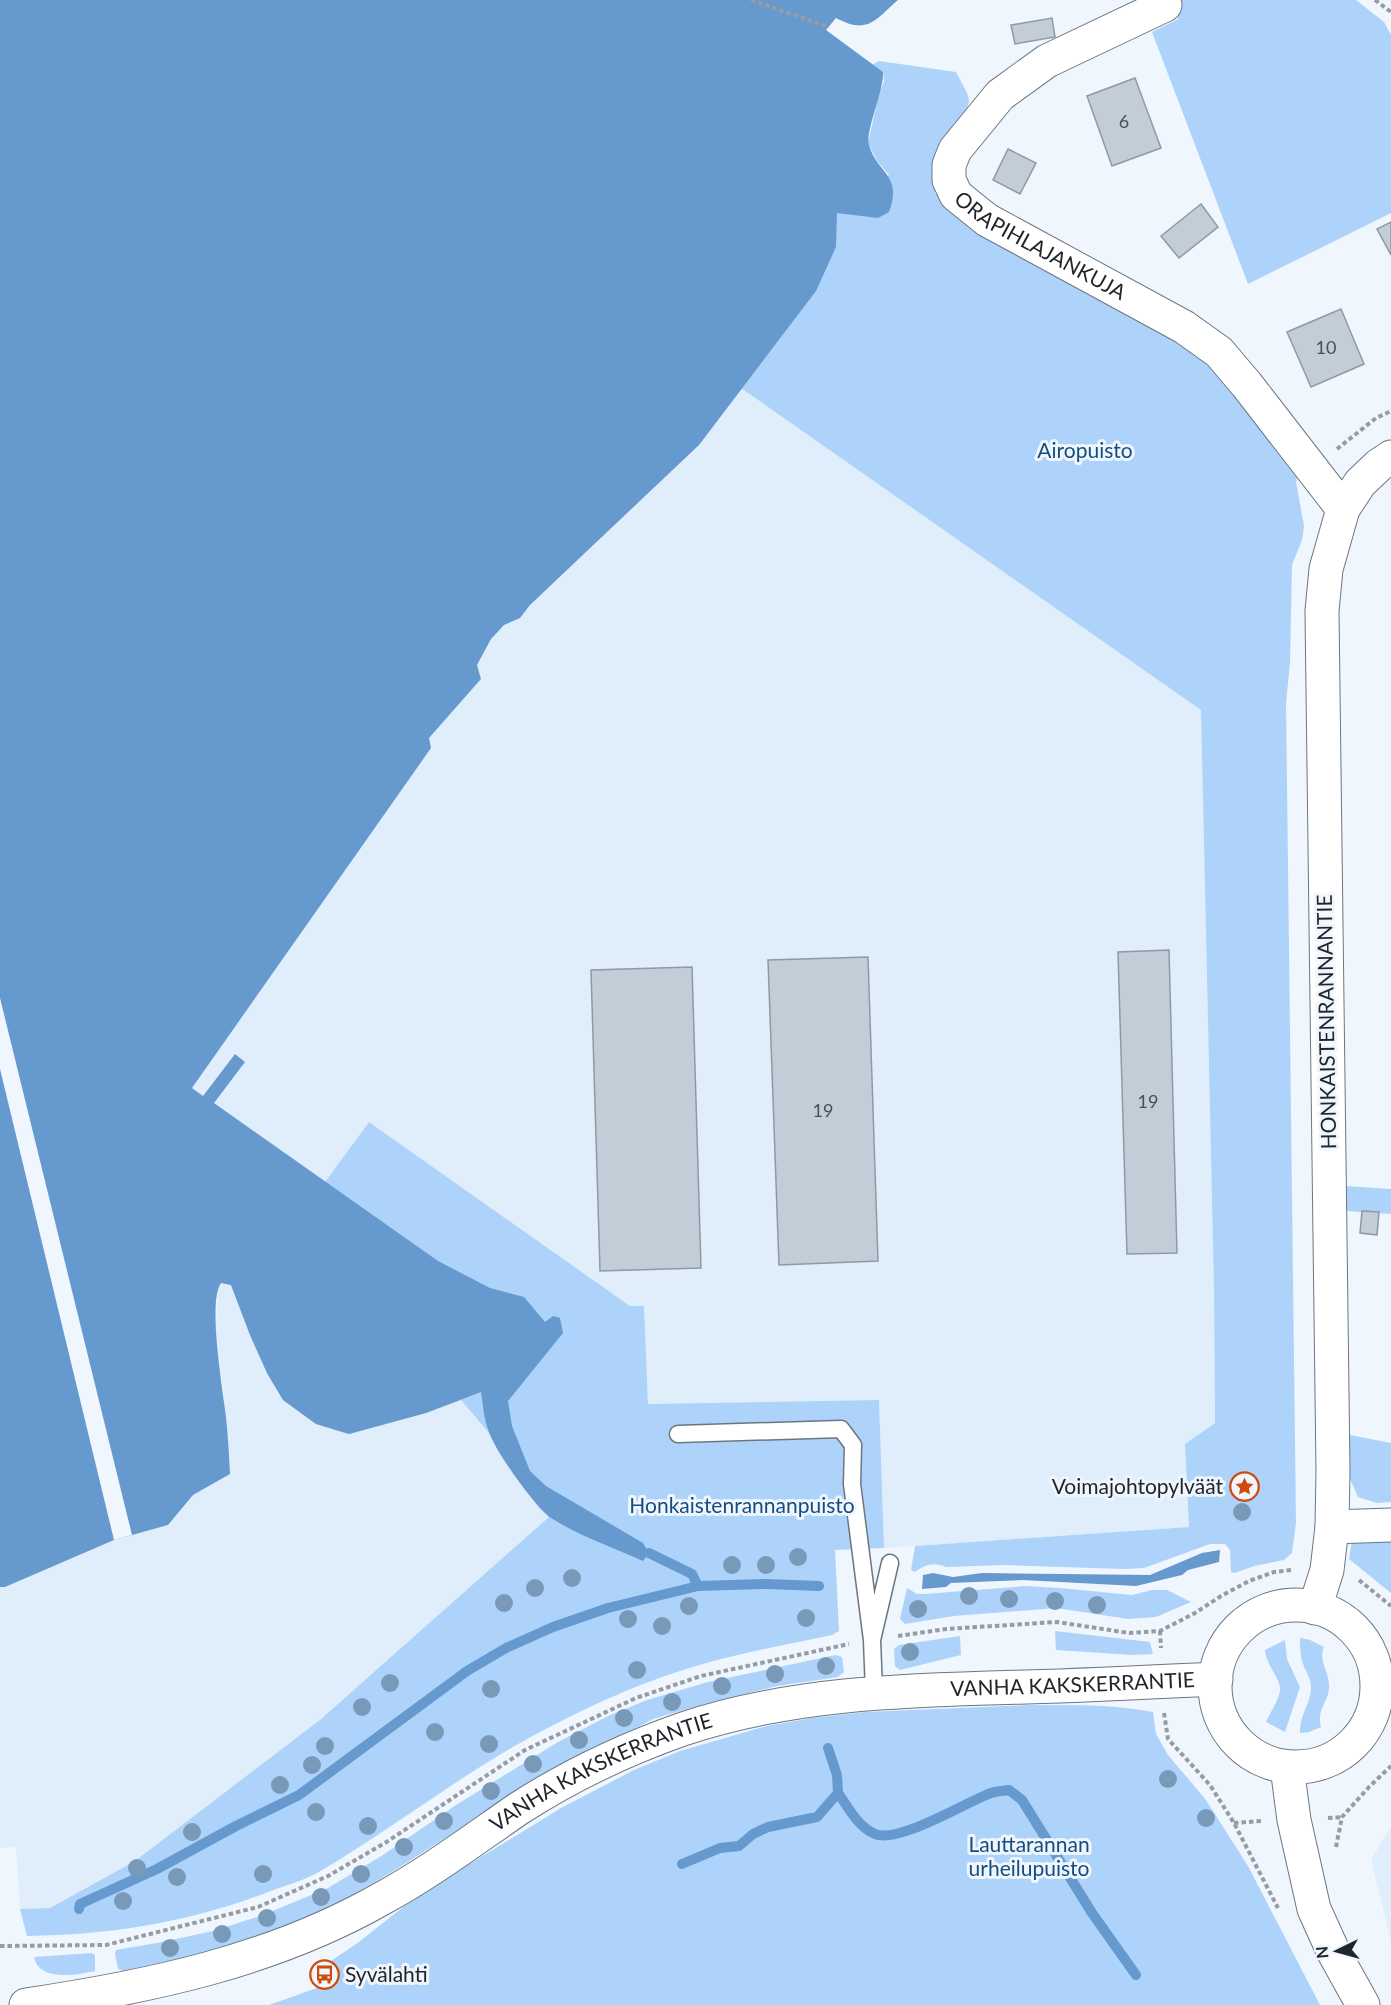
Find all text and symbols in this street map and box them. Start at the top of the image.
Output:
house number: 6 [1119,110,1129,132]
street label: ORAPIHLAJANKUJA [950,185,1131,304]
house number: 10 [1316,336,1336,358]
park label: Airopuisto [1037,437,1133,462]
street label: HONKAISTENRANNANTIE [1311,894,1340,1150]
house number: 19 [1138,1090,1158,1112]
house number: 19 [813,1099,833,1121]
place icon: Voimajohtopylväät [1228,1471,1260,1503]
place label: Voimajohtopylväät [1052,1473,1223,1498]
park label: Honkaistenrannanpuisto [629,1492,855,1517]
street label: VANHA KAKSKERRANTIE [950,1666,1195,1700]
street label: VANHA KAKSKERRANTIE [484,1707,715,1836]
park label: Lauttarannan urheilupuisto [968,1831,1090,1880]
north arrow [1307,1921,1367,1981]
text: N [1312,1945,1332,1959]
bus stop icon: Syvälahti [308,1959,340,1991]
place label: Syvälahti [345,1961,428,1986]

